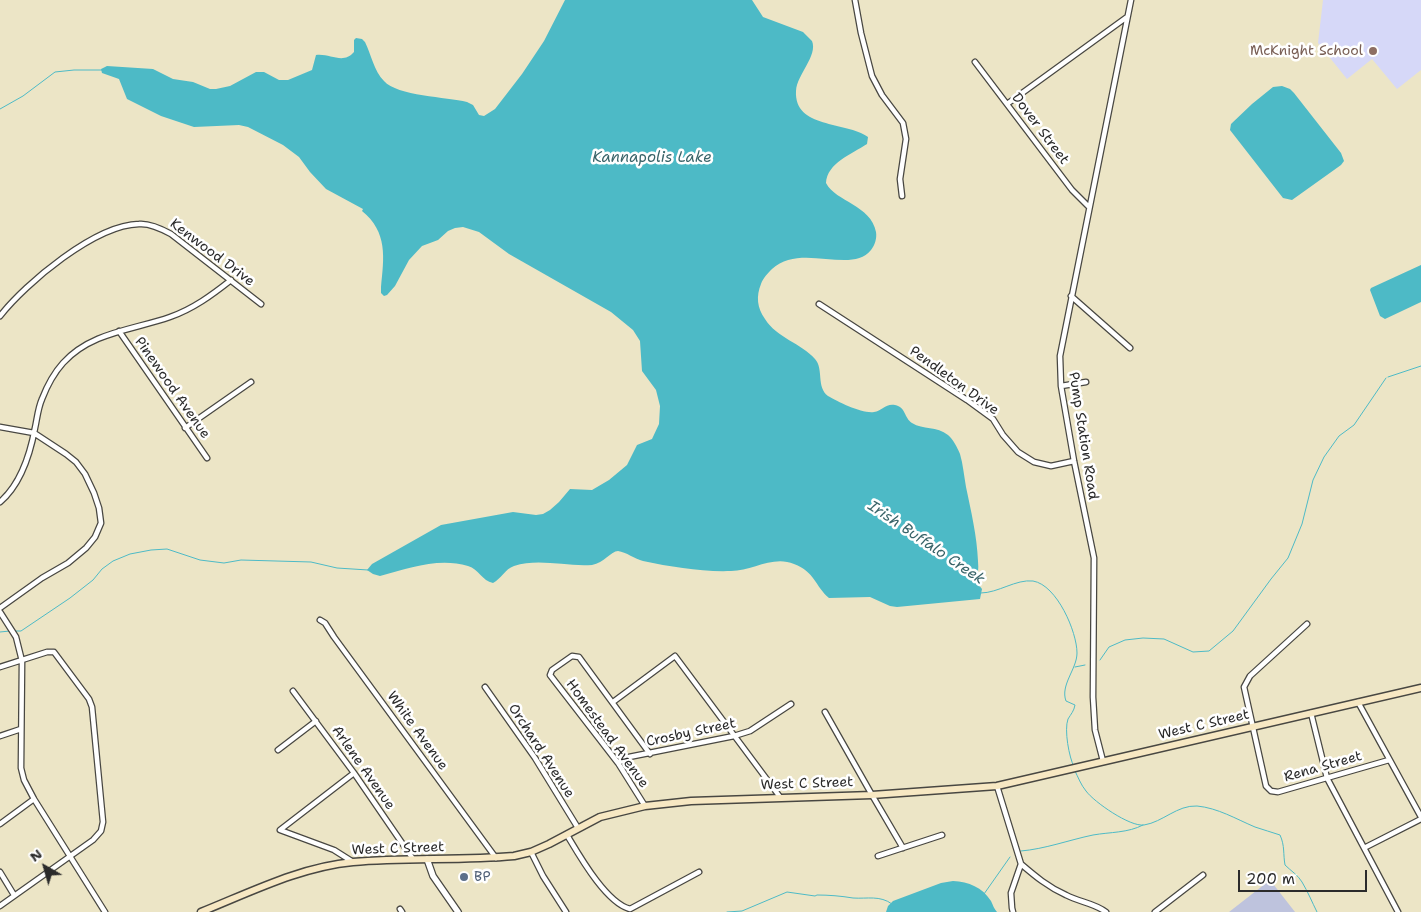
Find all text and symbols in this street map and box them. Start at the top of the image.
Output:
place label: McKnight School [1250,43,1363,59]
marker: McKnight School [1367,45,1379,57]
street label: Dover Street [1008,90,1072,168]
water label: Kannapolis Lake [592,149,712,167]
street label: Kenwood Drive [166,216,258,290]
street label: Pinewood Avenue [131,334,213,442]
street label: Pendleton Drive [906,343,1002,419]
street label: Pump Station Road [1065,371,1101,501]
water label: Irish Buffalo Creek [864,497,988,589]
street label: Homestead Avenue [562,676,652,792]
street label: White Avenue [383,688,451,774]
street label: Orchard Avenue [504,701,578,801]
street label: West C Street [1157,706,1251,744]
street label: Crosby Street [645,715,737,751]
street label: Arlene Avenue [328,723,398,813]
street label: Rena Street [1282,748,1364,786]
street label: West C Street [760,774,854,794]
street label: West C Street [351,839,445,859]
north arrow [20,842,70,892]
text: N [26,845,46,866]
scale bar [1241,860,1370,892]
place label: BP [474,869,491,885]
text: 200 m [1246,869,1295,889]
marker: BP [458,871,470,883]

